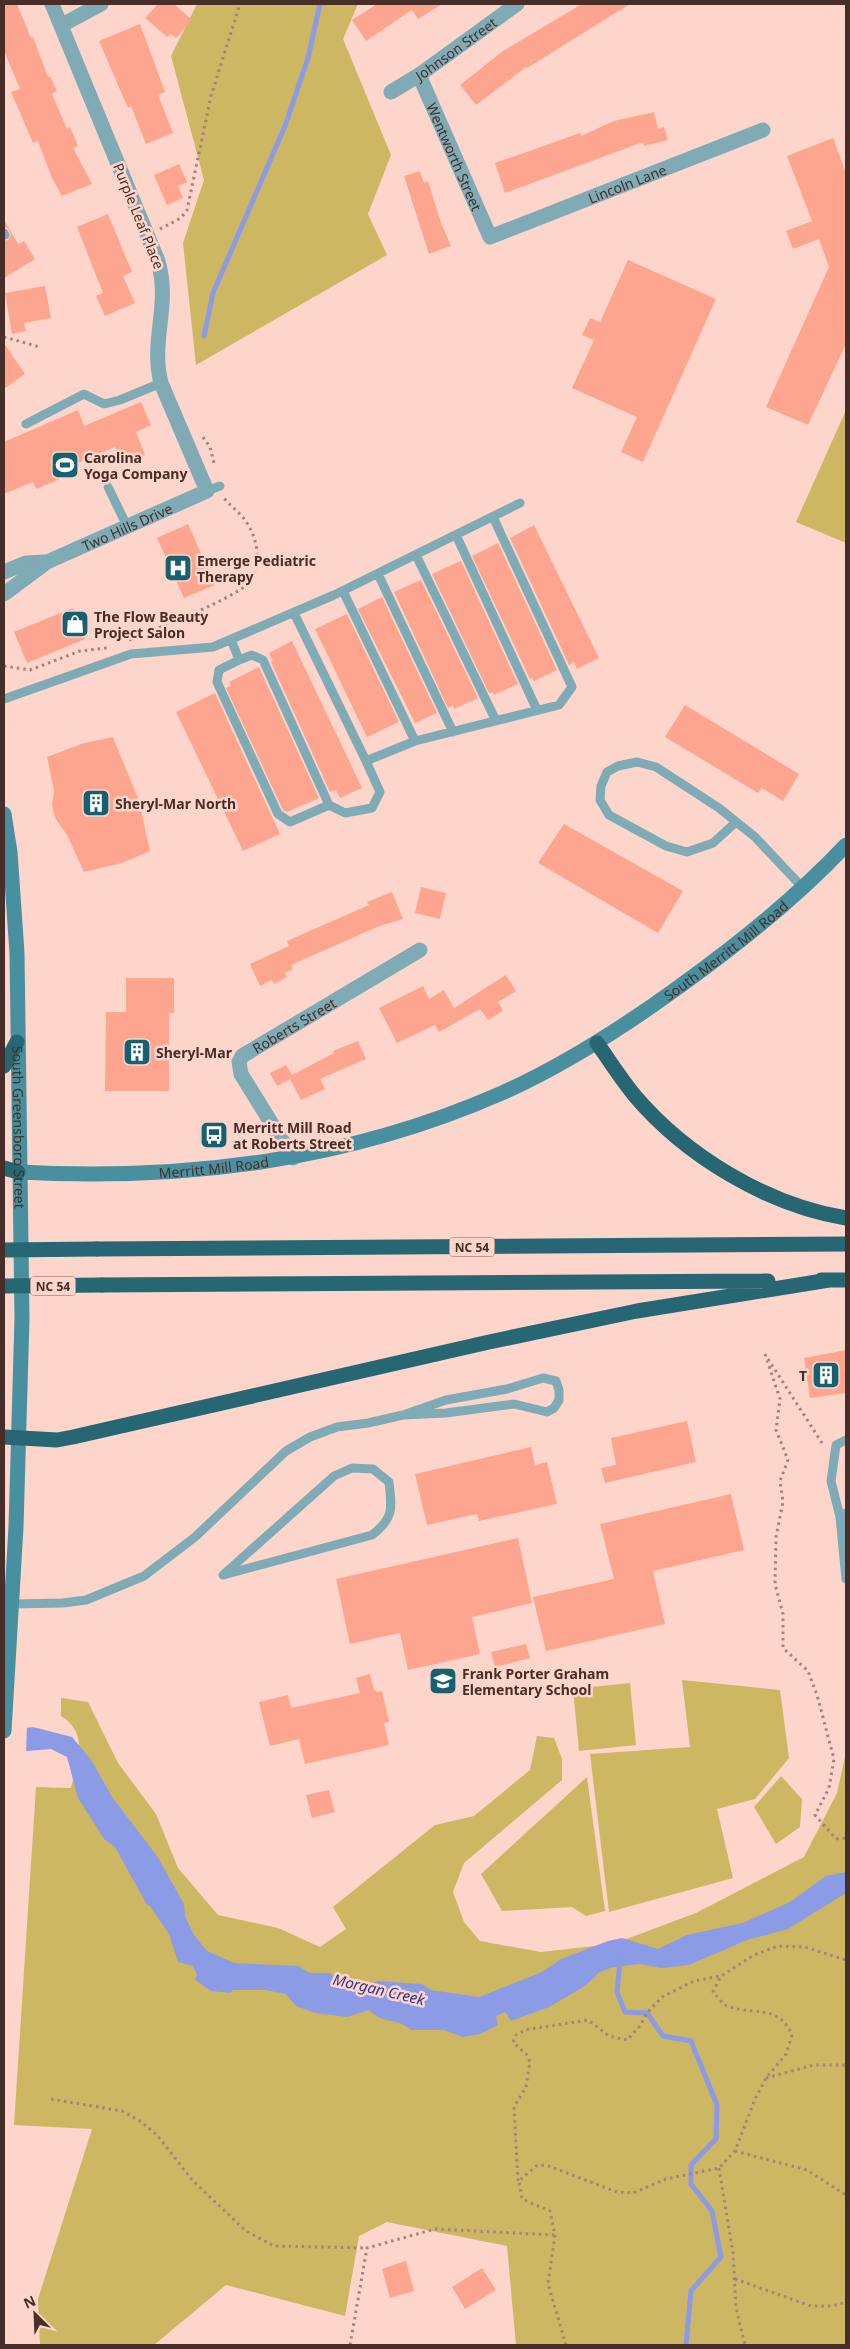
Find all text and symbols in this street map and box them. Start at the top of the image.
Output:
street label: Johnson Street [410,13,500,86]
street label: Wentworth Street [423,100,487,214]
street label: Lincoln Lane [585,159,669,207]
street label: Purple Leaf Place [109,160,169,272]
place label: Carolina Yoga Company [84,448,187,483]
sports icon: Carolina Yoga Company [50,450,80,480]
street label: Two Hills Drive [79,498,175,555]
place label: Emerge Pediatric Therapy [197,551,316,586]
hospital icon: Emerge Pediatric Therapy [163,553,193,583]
place label: The Flow Beauty Project Salon [94,607,208,642]
shop icon: The Flow Beauty Project Salon [60,609,90,639]
building icon: Sheryl-Mar North [81,788,111,818]
place label: Sheryl-Mar North [115,794,236,813]
street label: South Merritt Mill Road [660,896,792,1004]
street label: Roberts Street [249,993,339,1057]
building icon: Sheryl-Mar [122,1037,152,1067]
place label: Sheryl-Mar [156,1043,233,1062]
street label: South Greensboro Street [9,1046,30,1209]
place label: Merritt Mill Road at Roberts Street [233,1118,352,1153]
bus stop icon: Merritt Mill Road at Roberts Street [199,1120,229,1150]
street label: Merritt Mill Road [158,1151,270,1182]
road number: NC 54 [450,1238,494,1256]
road number: NC 54 [30,1276,76,1295]
building icon: T [811,1360,841,1390]
place label: T [799,1366,807,1385]
place label: Frank Porter Graham Elementary School [462,1664,609,1699]
school or university icon: Frank Porter Graham Elementary School [428,1666,458,1696]
water label: Morgan Creek [331,1969,427,2009]
north arrow [10,2289,60,2339]
text: N [20,2291,39,2313]

